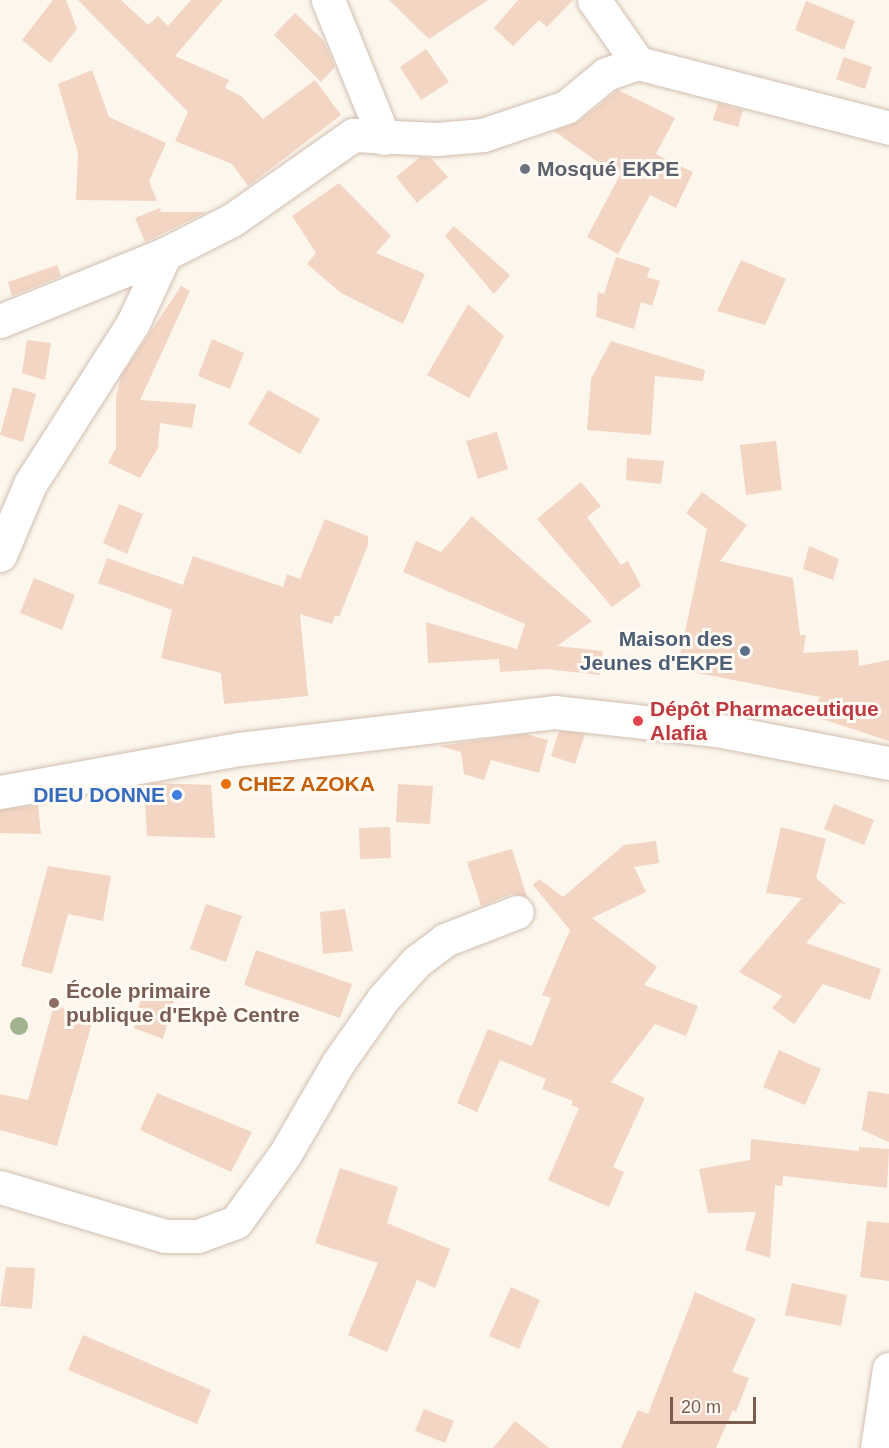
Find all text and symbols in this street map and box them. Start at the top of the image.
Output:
place label: Mosqué EKPE [537,156,679,182]
marker: Mosqué EKPE [518,162,532,176]
place label: Maison des Jeunes d'EKPE [580,626,733,676]
marker: Maison des Jeunes d'EKPE [738,644,752,658]
place label: Dépôt Pharmaceutique Alafia [650,696,879,746]
marker: Dépôt Pharmaceutique Alafia [631,714,645,728]
place label: CHEZ AZOKA [238,771,376,797]
marker: CHEZ AZOKA [219,777,233,791]
place label: DIEU DONNE [33,782,165,808]
marker: DIEU DONNE [170,788,184,802]
place label: École primaire publique d'Ekpè Centre [66,978,300,1028]
marker: École primaire publique d'Ekpè Centre [47,996,61,1010]
scale bar [673,1385,758,1423]
text: 20 m [681,1397,721,1417]

